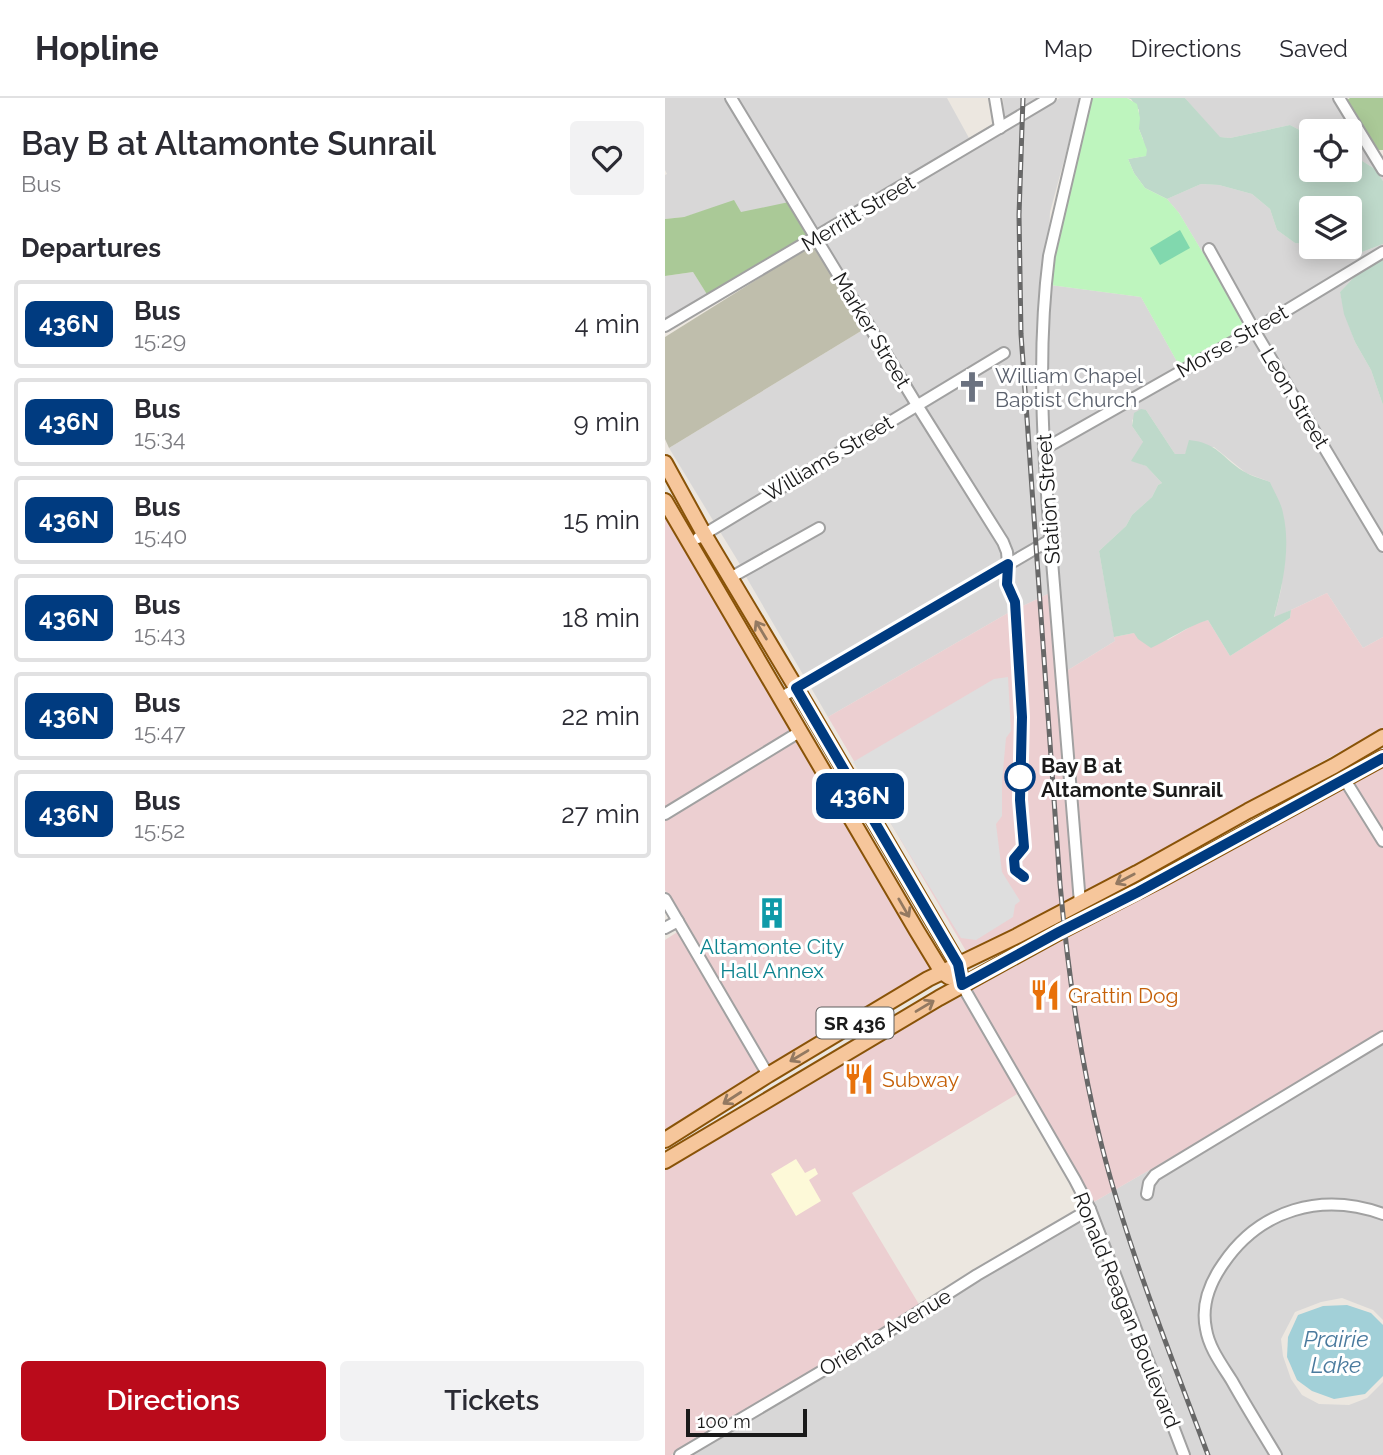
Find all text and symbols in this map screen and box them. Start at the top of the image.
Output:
text: Hopline [35,29,159,68]
text: Map [1044,34,1093,63]
text: Directions [1131,34,1241,63]
text: Saved [1279,34,1348,63]
map controls [1299,119,1362,259]
button: locate [1299,119,1362,182]
button: heart [570,121,644,195]
text: Bay B at Altamonte Sunrail [21,124,436,163]
street label: Merritt Street [797,169,919,257]
text: Bus [21,170,61,197]
button: layers [1299,196,1362,259]
text: Departures [21,233,161,263]
street label: Marker Street [828,268,916,392]
text: Bus [134,296,181,326]
street label: Morse Street [1172,299,1292,383]
text: 436N [39,309,99,338]
text: 4 min [574,309,640,339]
text: 15:29 [134,326,186,353]
street label: Leon Street [1255,343,1335,453]
place label: William Chapel Baptist Church [995,363,1143,412]
church icon: William Chapel Baptist Church [955,370,989,404]
text: Bus [134,394,181,424]
text: 436N [39,407,99,436]
text: 9 min [573,407,640,437]
street label: Williams Street [759,409,897,507]
text: 15:34 [134,424,186,451]
street label: Station Street [1031,433,1065,565]
text: Bus [134,492,181,522]
text: 436N [39,505,99,534]
text: 15 min [563,505,640,535]
text: 15:40 [134,522,187,549]
text: Bus [134,590,181,620]
text: 436N [39,603,99,632]
text: 18 min [562,603,640,633]
text: 15:43 [134,620,186,647]
one-way arrow [754,620,768,640]
text: Bus [134,688,181,718]
text: 436N [39,701,99,730]
text: 22 min [562,701,640,731]
text: 15:47 [134,718,185,745]
place label: Bay B at Altamonte Sunrail [1041,753,1223,802]
marker: Bay B at Altamonte Sunrail [1005,762,1035,792]
line badge: 436N [811,773,909,819]
text: 436N [830,781,890,810]
text: Bus [134,786,181,816]
text: 436N [39,799,99,828]
text: 27 min [561,799,640,829]
text: 15:52 [134,816,185,843]
one-way arrow [1115,873,1135,887]
building icon: Altamonte City Hall Annex [755,896,789,930]
one-way arrow [897,898,911,918]
place label: Altamonte City Hall Annex [700,934,844,983]
restaurant icon: Grattin Dog [1028,978,1062,1012]
place label: Grattin Dog [1068,983,1178,1008]
one-way arrow [914,999,934,1013]
road number: SR 436 [817,1007,893,1038]
one-way arrow [789,1049,809,1063]
restaurant icon: Subway [842,1062,876,1096]
place label: Subway [882,1067,959,1092]
one-way arrow [722,1091,742,1105]
street label: Ronald Reagan Boulevard [1068,1188,1186,1432]
street label: Orienta Avenue [815,1283,955,1381]
water label: Prairie Lake [1303,1325,1369,1378]
button: Directions [21,1361,326,1441]
button: Tickets [340,1361,644,1441]
scale bar [686,1406,807,1438]
text: 100 m [697,1410,751,1432]

